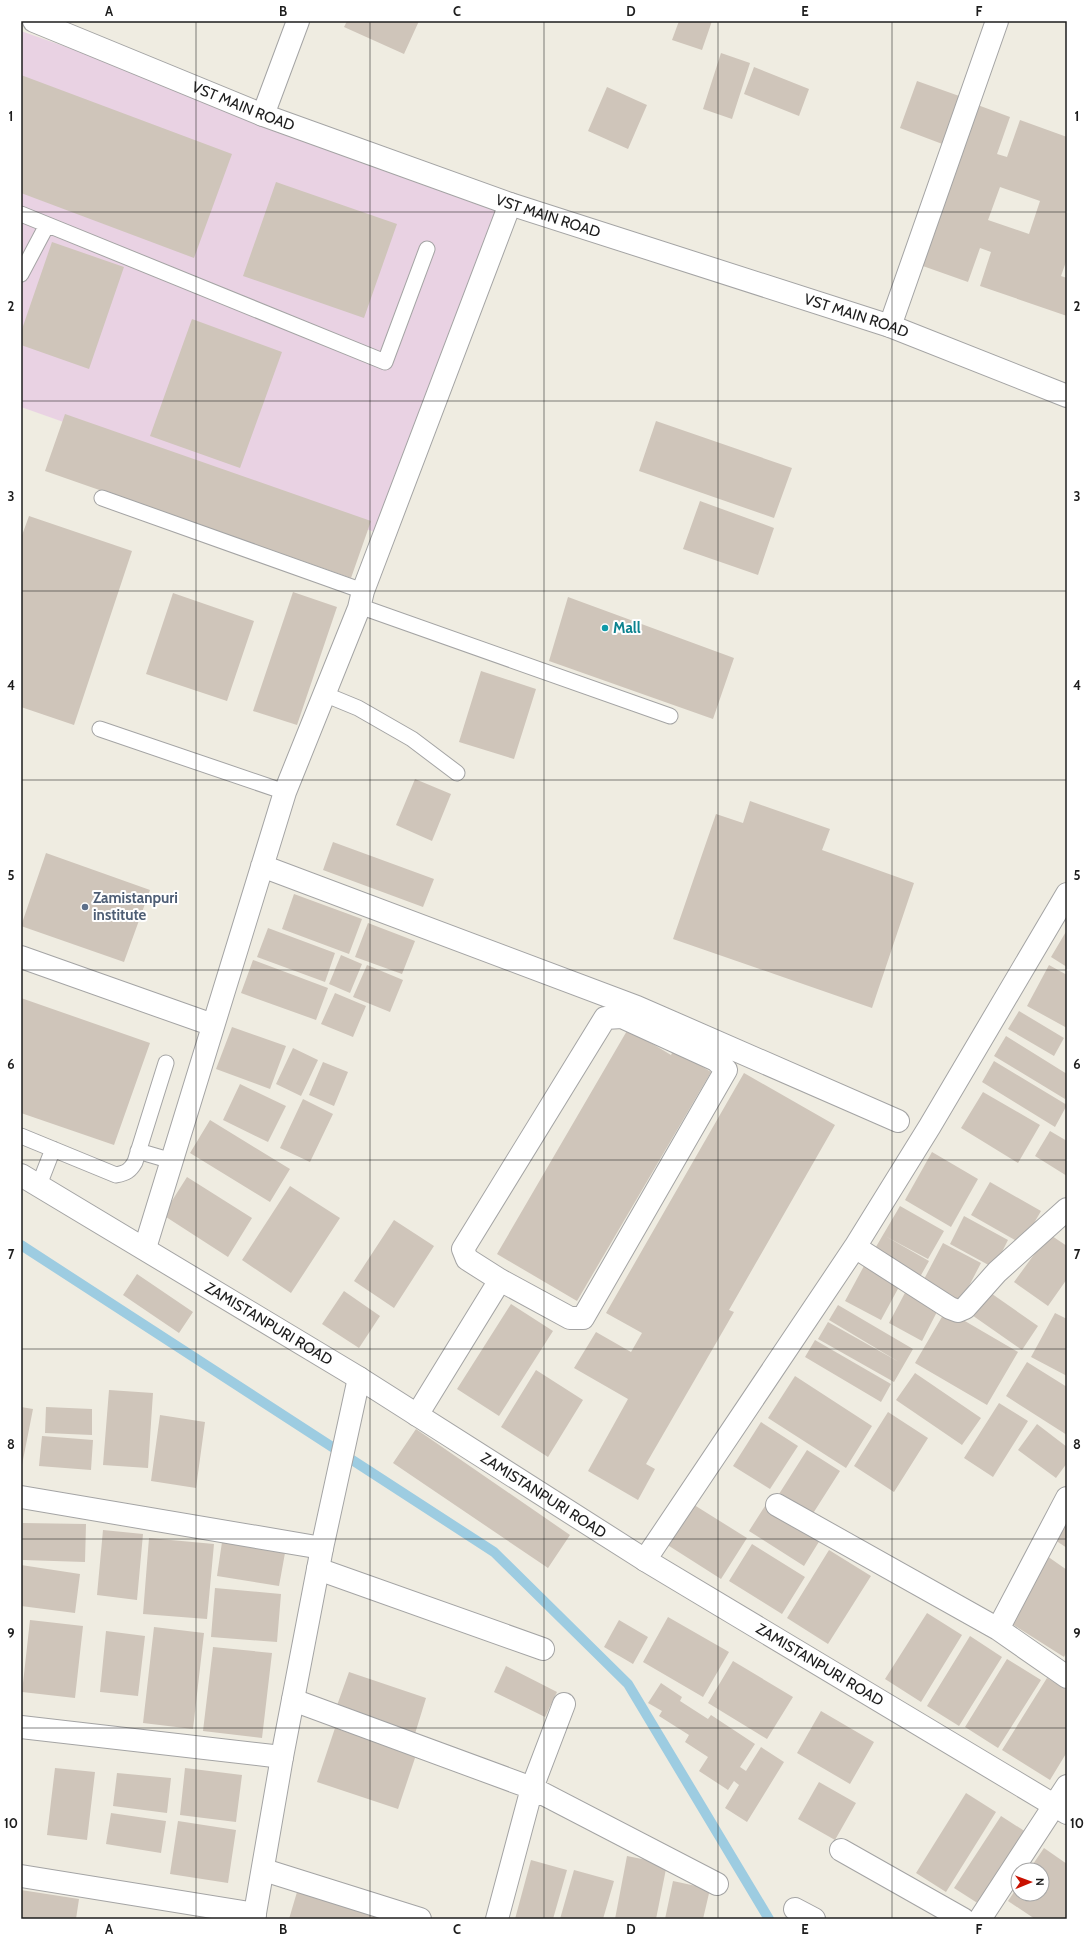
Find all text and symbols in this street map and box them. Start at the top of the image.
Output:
text: A [105,3,114,19]
text: B [279,3,287,19]
text: C [453,3,461,19]
text: D [626,3,636,19]
text: E [801,3,809,19]
text: F [976,3,983,19]
street label: VST MAIN ROAD [189,78,297,135]
text: 1 [9,108,13,124]
text: 1 [1075,108,1079,124]
street label: VST MAIN ROAD [493,191,603,241]
street label: VST MAIN ROAD [802,290,911,342]
text: 2 [8,298,15,314]
text: 2 [1074,298,1081,314]
text: 3 [7,488,15,504]
text: 3 [1073,488,1081,504]
place label: Mall [613,619,641,637]
marker: Mall [600,623,610,633]
text: 4 [7,677,15,693]
text: 4 [1073,677,1081,693]
text: 5 [8,867,15,883]
text: 5 [1074,867,1081,883]
place label: Zamistanpuri institute [93,889,178,924]
marker: Zamistanpuri institute [80,902,90,912]
text: 6 [7,1056,15,1072]
text: 6 [1073,1056,1081,1072]
text: 7 [8,1246,15,1262]
text: 7 [1074,1246,1081,1262]
street label: ZAMISTANPURI ROAD [202,1279,336,1369]
text: 8 [7,1436,15,1452]
text: 8 [1073,1436,1081,1452]
street label: ZAMISTANPURI ROAD [477,1449,610,1542]
street label: ZAMISTANPURI ROAD [753,1620,887,1710]
text: 9 [7,1625,15,1641]
text: 9 [1073,1625,1081,1641]
text: 10 [4,1815,18,1831]
text: 10 [1070,1815,1084,1831]
north arrow [1010,1862,1050,1902]
text: N [1033,1878,1047,1886]
text: A [105,1921,114,1937]
text: B [279,1921,287,1937]
text: C [453,1921,461,1937]
text: D [626,1921,636,1937]
text: E [801,1921,809,1937]
text: F [976,1921,983,1937]

